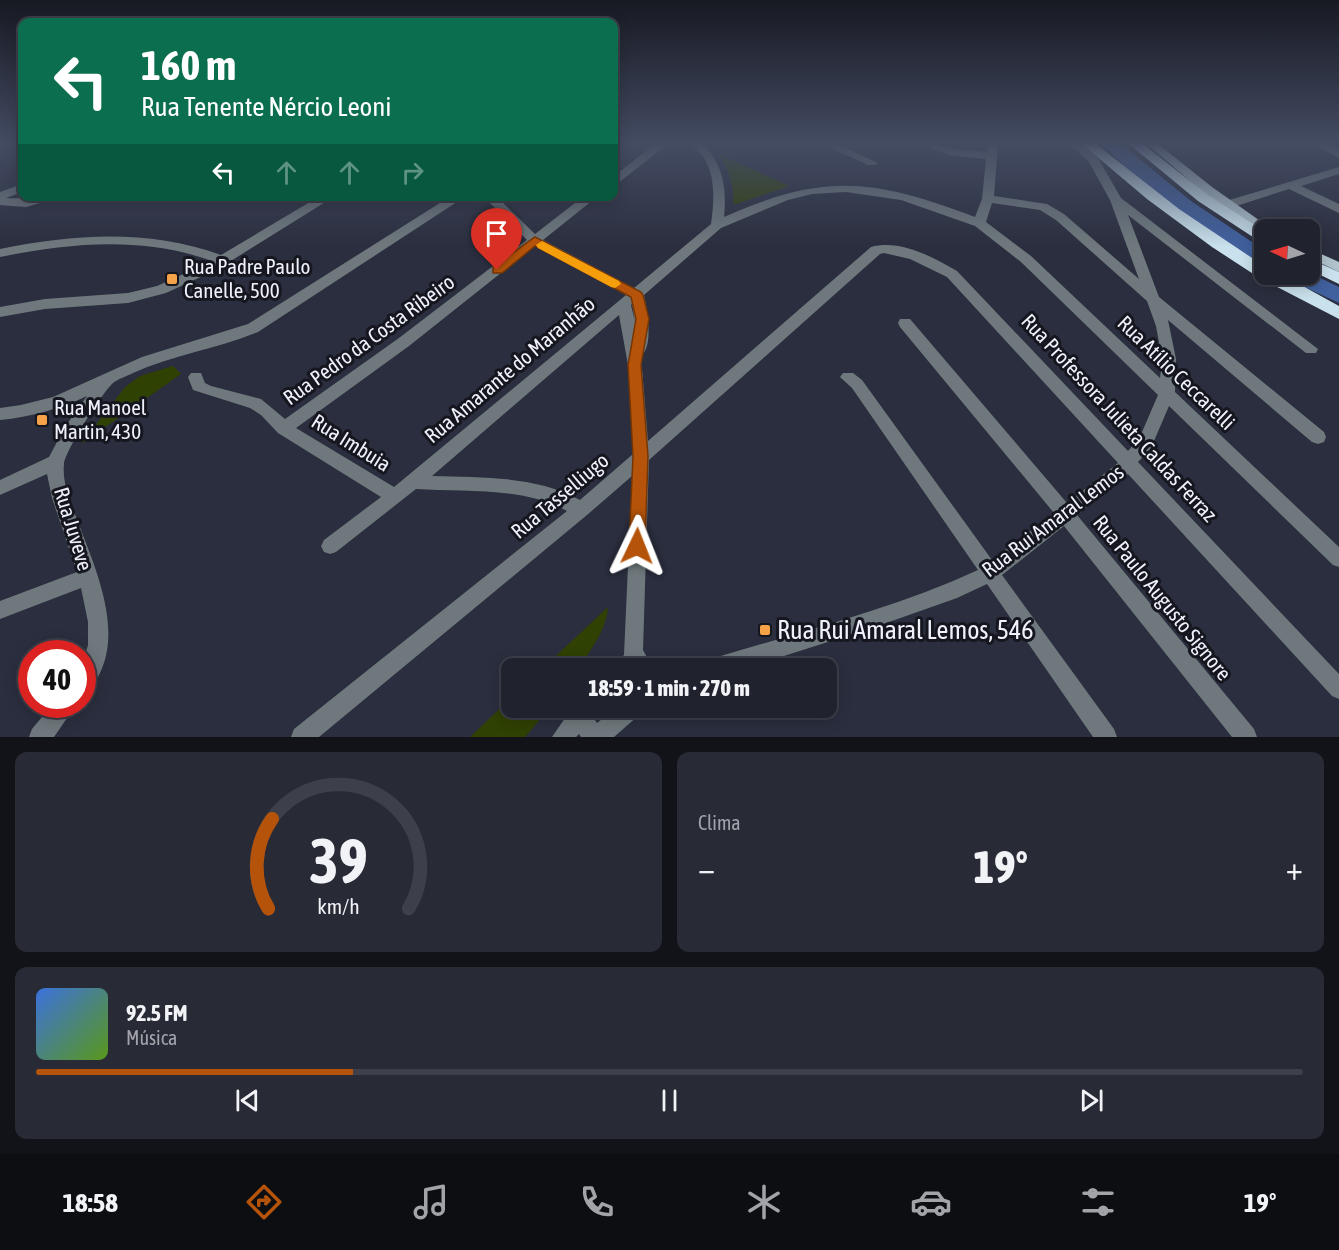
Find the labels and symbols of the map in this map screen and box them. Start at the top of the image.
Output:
pin [471,208,522,270]
north arrow [1254,219,1320,285]
place label: Rua Padre Paulo Canelle, 500 [184,254,310,302]
street label: Rua Pedro da Costa Ribeiro [278,269,459,409]
marker: Rua Padre Paulo Canelle, 500 [165,272,179,286]
street label: Rua Amarante do Maranhão [419,291,599,447]
street label: Rua Professora Julieta Caldas Ferraz [1017,309,1223,526]
street label: Rua Atílio Ceccarelli [1113,310,1240,434]
place label: Rua Manoel Martin, 430 [54,395,147,443]
street label: Rua Imbuia [308,409,395,476]
marker: Rua Manoel Martin, 430 [35,413,49,427]
street label: Rua Tasselliugo [506,448,613,543]
street label: Rua Rui Amaral Lemos [977,459,1128,581]
street label: Rua Juveve [50,484,98,573]
street label: Rua Paulo Augusto Signore [1089,510,1237,685]
position arrow [605,514,669,578]
place label: Rua Rui Amaral Lemos, 546 [777,615,1033,645]
marker: Rua Rui Amaral Lemos, 546 [758,623,772,637]
speed limit sign: 40 [18,640,96,718]

